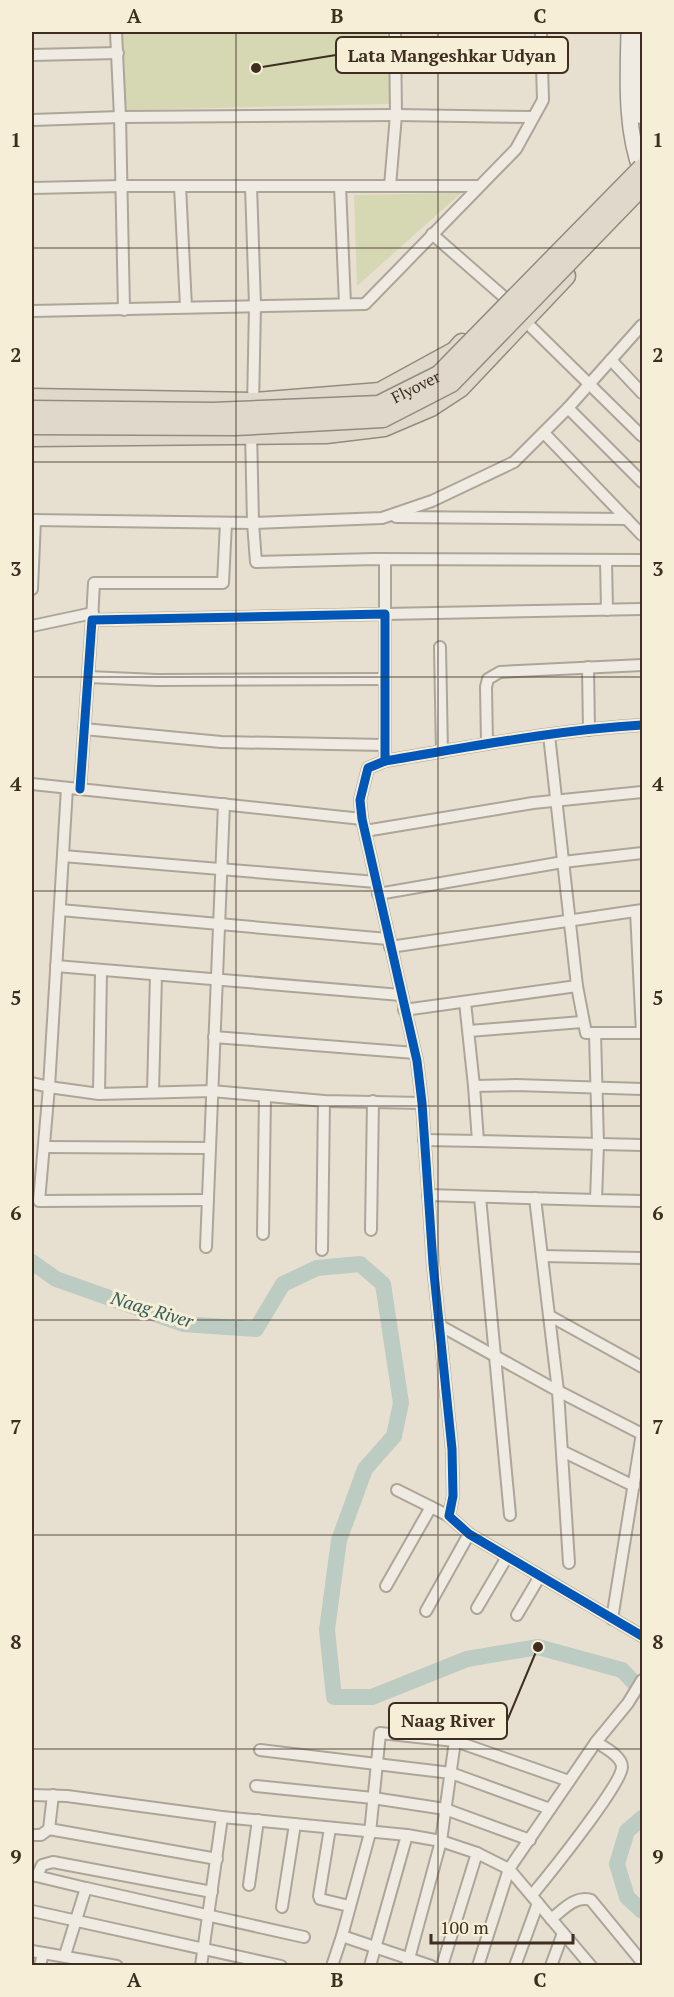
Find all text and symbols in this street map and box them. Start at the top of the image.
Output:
text: A [127,2,142,29]
text: B [331,2,344,29]
text: C [533,2,547,29]
callout: Lata Mangeshkar Udyan [336,37,568,73]
text: Lata Mangeshkar Udyan [348,43,557,67]
text: 1 [10,126,22,153]
text: 1 [652,126,664,153]
text: 2 [10,341,22,368]
text: 2 [652,341,664,368]
street label: Flyover [387,365,444,408]
text: 3 [10,555,22,582]
text: 3 [652,555,664,582]
text: 4 [10,770,22,797]
text: 4 [652,770,664,797]
text: 5 [10,984,22,1011]
text: 5 [652,984,664,1011]
text: 6 [10,1199,22,1226]
text: 6 [652,1199,664,1226]
water label: Naag River [107,1285,197,1333]
text: 7 [10,1413,22,1440]
text: 7 [652,1413,664,1440]
text: 8 [10,1628,22,1655]
text: 8 [652,1628,664,1655]
callout: Naag River [389,1703,507,1739]
text: Naag River [401,1708,495,1732]
text: 9 [10,1843,22,1870]
text: 9 [652,1843,664,1870]
scale bar [431,1907,574,1945]
text: 100 m [440,1915,489,1939]
text: A [127,1966,142,1993]
text: B [331,1966,344,1993]
text: C [533,1966,547,1993]

